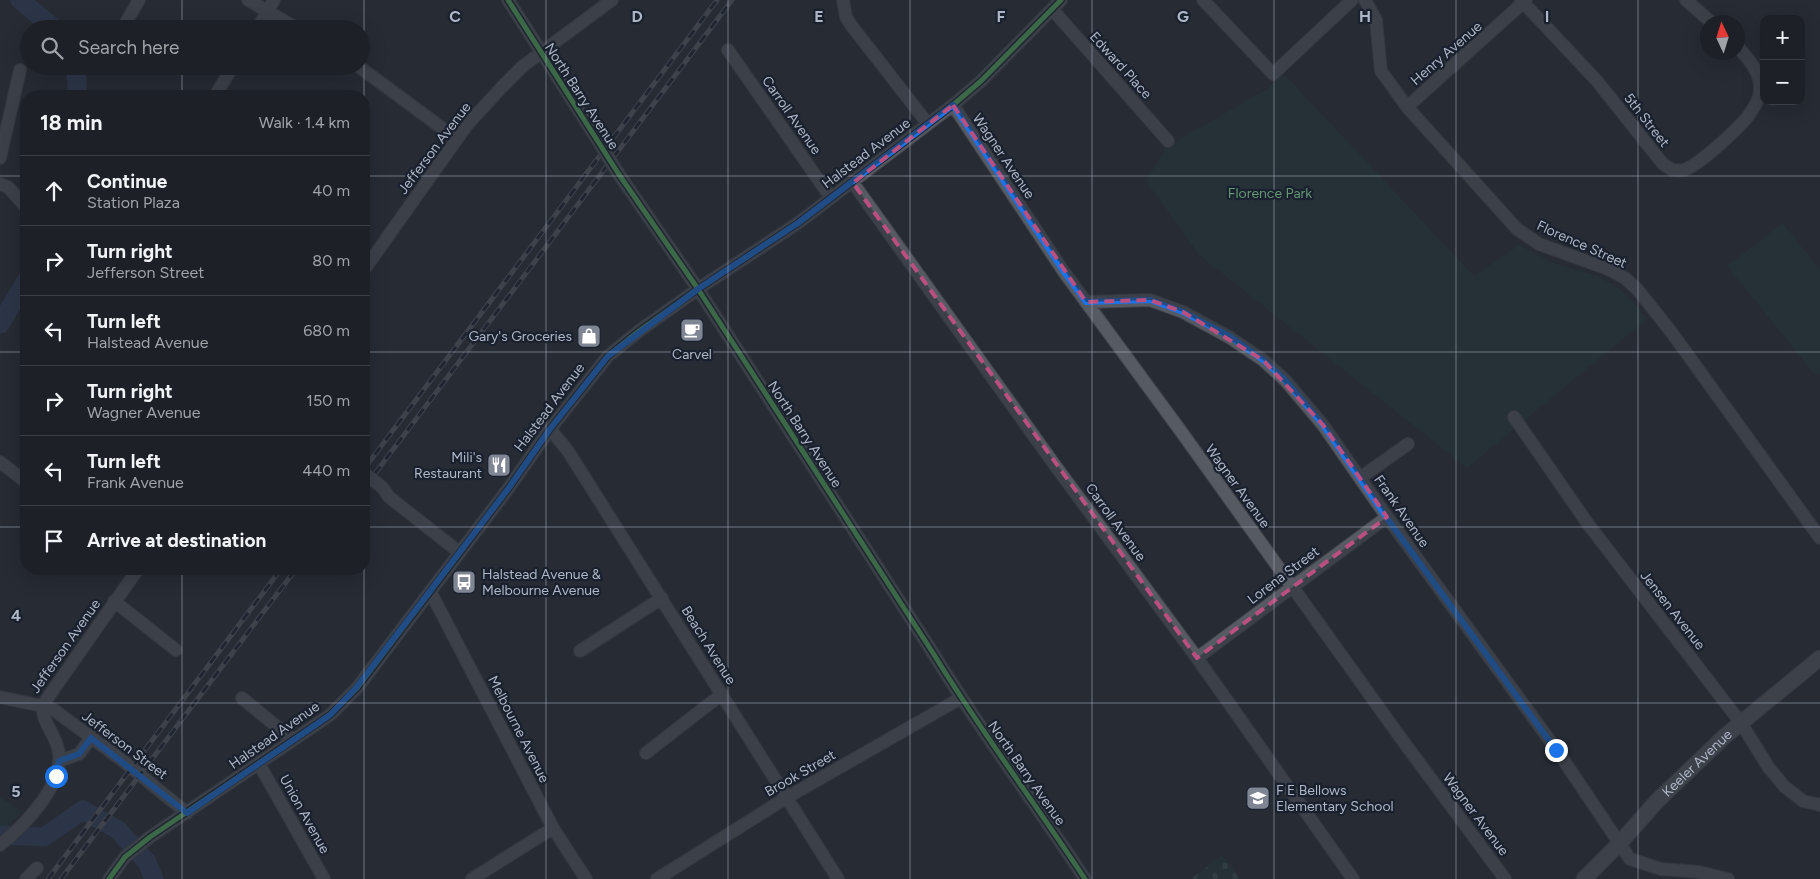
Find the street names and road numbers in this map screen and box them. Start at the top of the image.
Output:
street label: Henry Avenue [1407,18,1486,89]
street label: Edward Place [1086,28,1155,103]
street label: North Barry Avenue [541,40,623,153]
street label: Carroll Avenue [758,73,825,158]
street label: 5th Street [1620,90,1673,151]
street label: Jefferson Avenue [394,99,475,198]
street label: Wagner Avenue [969,110,1039,202]
street label: Halstead Avenue [819,114,914,192]
street label: Florence Street [1534,217,1630,272]
street label: Halstead Avenue [511,359,588,455]
street label: North Barry Avenue [764,378,846,491]
street label: Wagner Avenue [1202,441,1274,532]
street label: Frank Avenue [1370,472,1433,551]
street label: Carroll Avenue [1082,480,1150,565]
street label: Lorena Street [1244,543,1323,608]
street label: Jensen Avenue [1637,567,1709,653]
street label: Jefferson Avenue [27,596,104,697]
street label: Beach Avenue [678,603,740,688]
street label: Melbourne Avenue [484,673,553,786]
street label: Halstead Avenue [226,698,323,773]
street label: Jefferson Street [79,708,171,783]
street label: North Barry Avenue [984,718,1069,829]
street label: Keeler Avenue [1659,726,1736,801]
street label: Brook Street [762,746,839,801]
street label: Wagner Avenue [1439,770,1512,859]
street label: Union Avenue [276,772,333,857]

